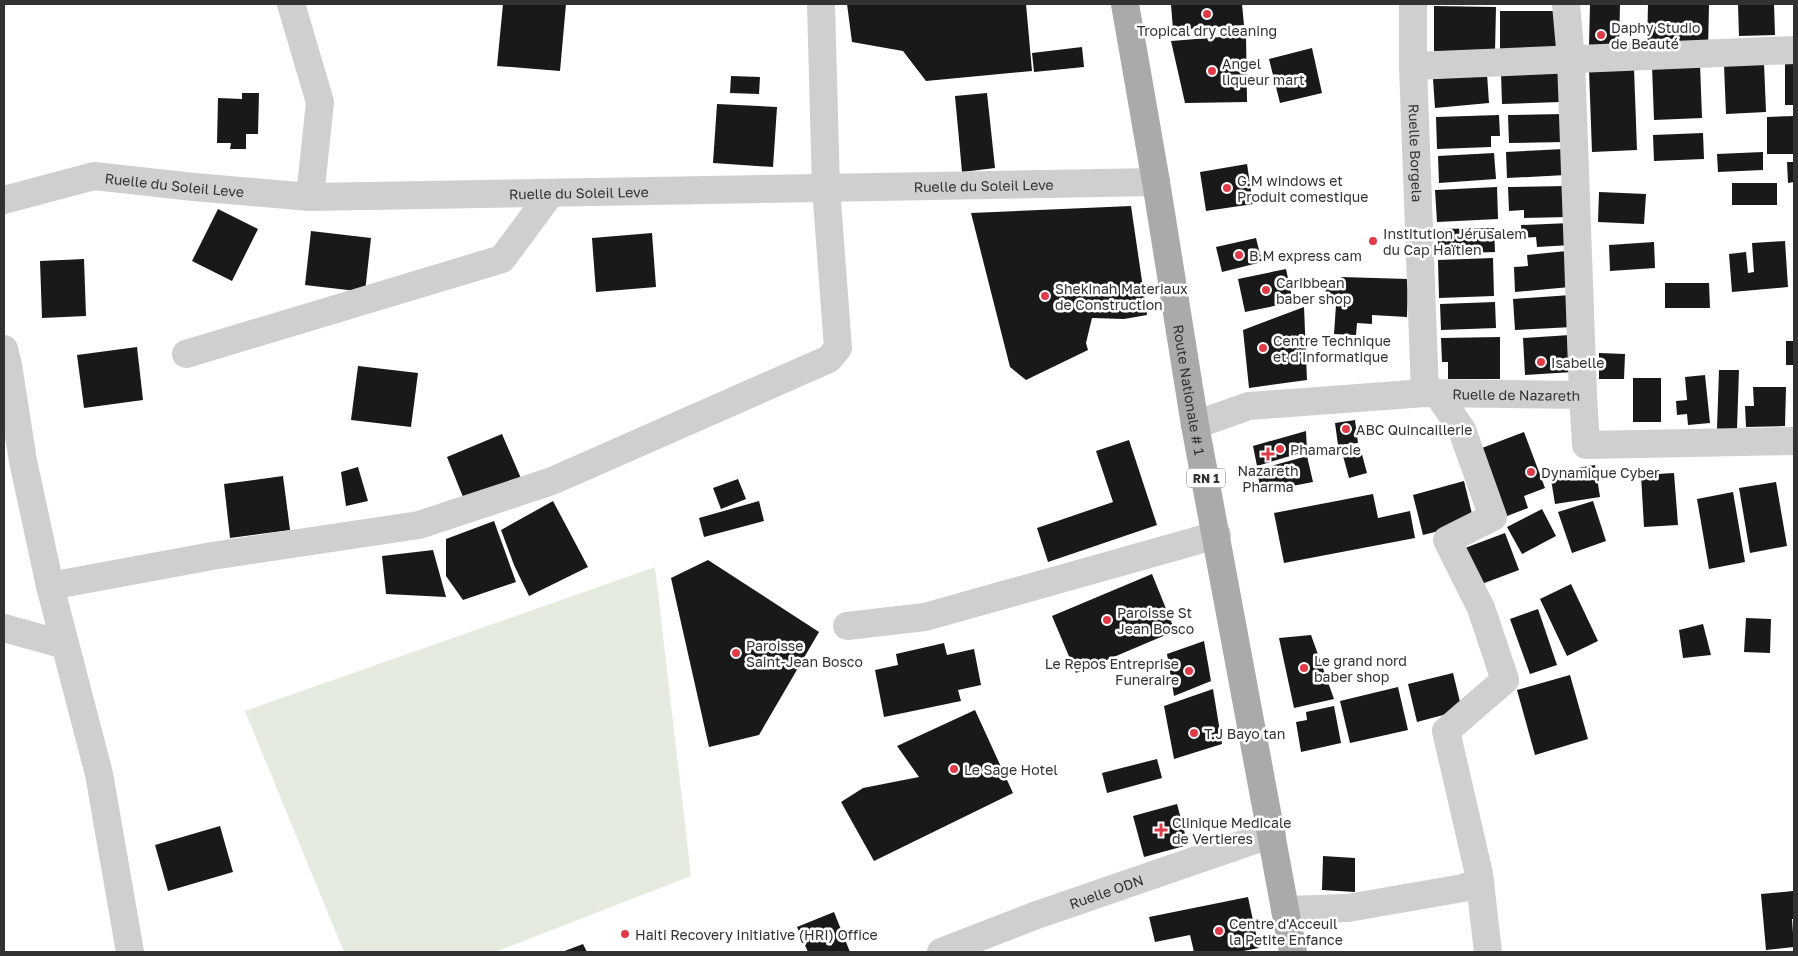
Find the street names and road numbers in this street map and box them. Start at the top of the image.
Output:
street label: Ruelle Borgela [1406,103,1426,203]
street label: Ruelle du Soleil Leve [104,169,245,200]
street label: Ruelle du Soleil Leve [914,175,1054,195]
street label: Ruelle du Soleil Leve [509,182,649,202]
street label: Route Nationale # 1 [1170,323,1209,456]
street label: Ruelle de Nazareth [1452,385,1580,403]
road number: RN 1 [1187,468,1225,488]
street label: Ruelle ODN [1067,871,1145,912]

